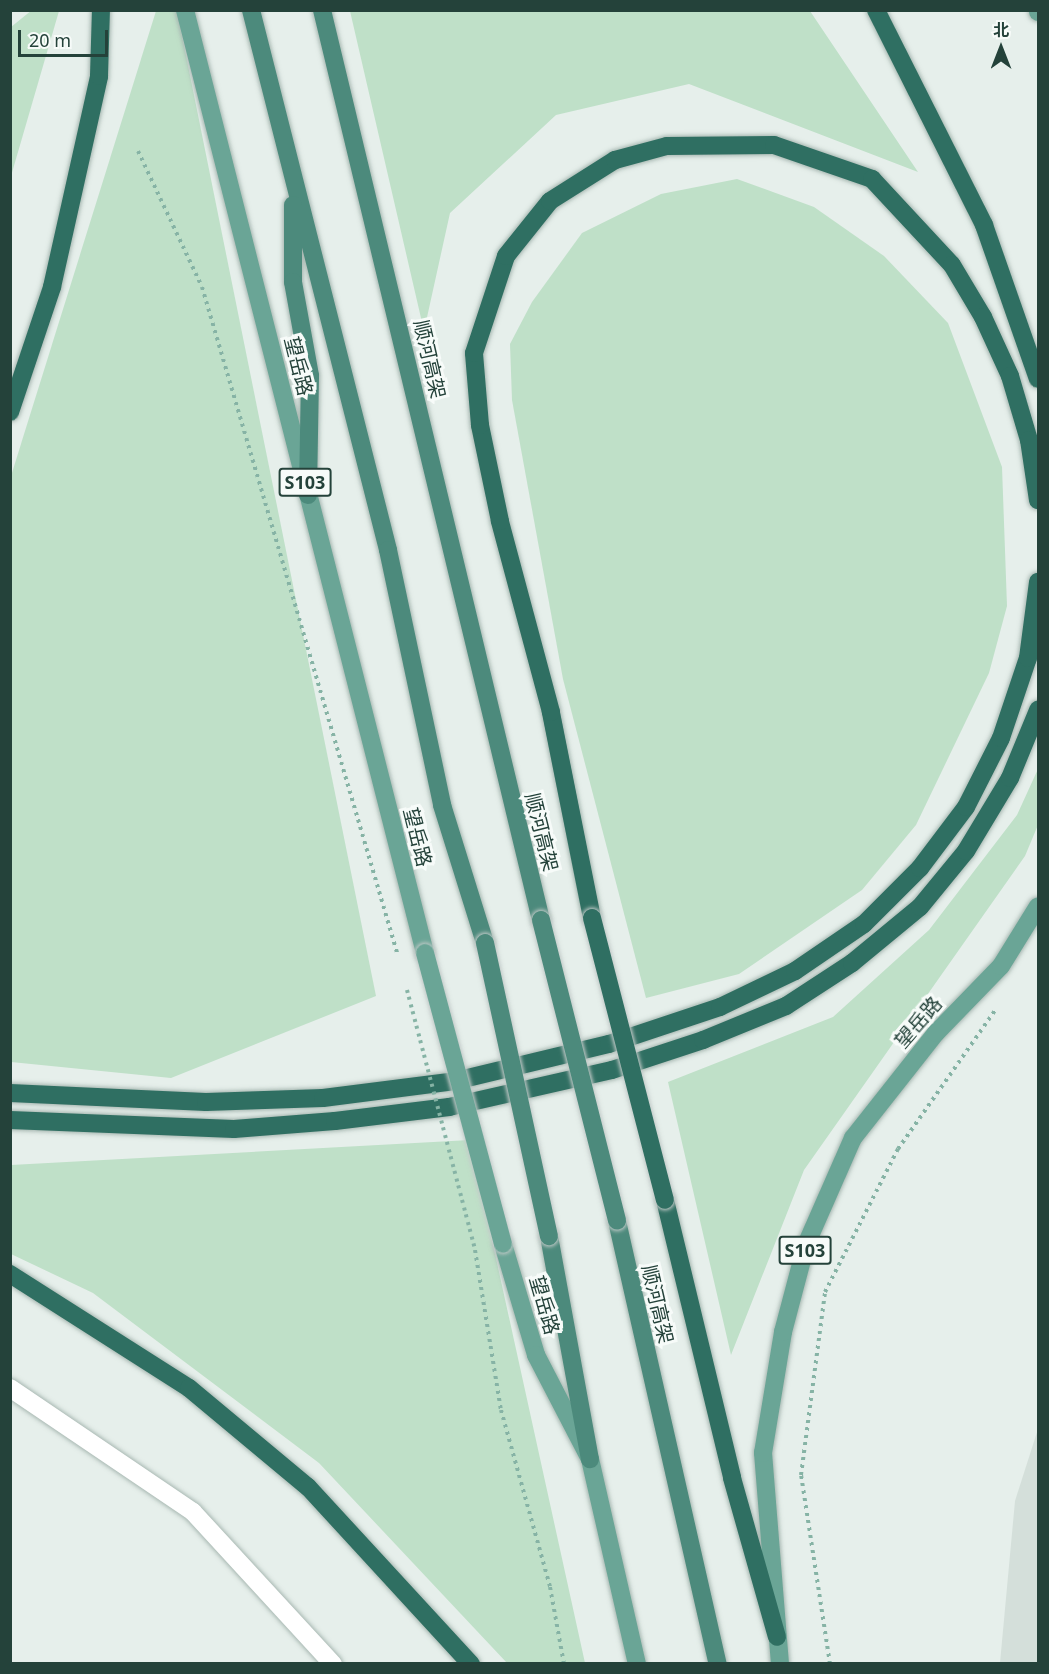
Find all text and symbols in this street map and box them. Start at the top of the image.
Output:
scale bar [21,18,111,56]
north arrow [971,18,1031,78]
text: 北 [993,19,1009,41]
text: 20 m [29,28,71,52]
street label: 顺河高架 [409,317,451,401]
street label: 望岳路 [280,334,318,398]
road number: S103 [278,467,332,497]
street label: 顺河高架 [521,790,563,874]
street label: 望岳路 [399,805,437,869]
street label: 望岳路 [889,991,947,1053]
road number: S103 [778,1235,832,1265]
street label: 顺河高架 [637,1262,679,1346]
street label: 望岳路 [525,1273,565,1337]

